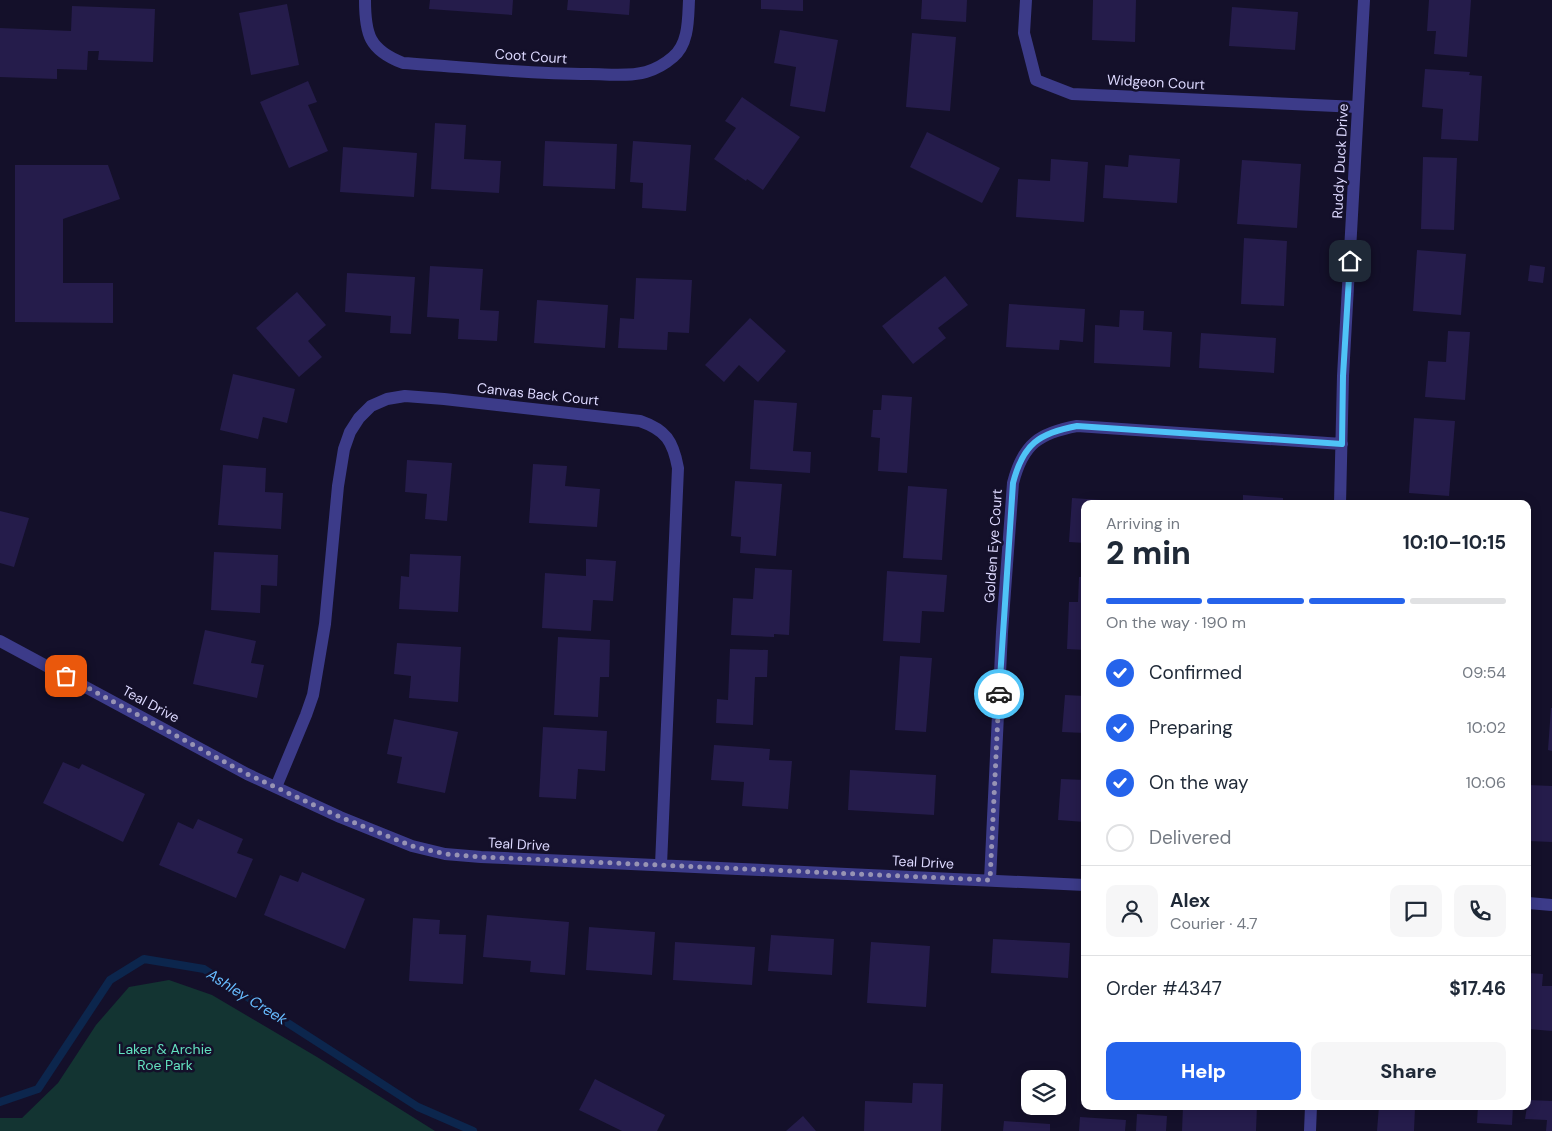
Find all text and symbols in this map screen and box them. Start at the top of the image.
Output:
street label: Coot Court [494,44,568,68]
street label: Widgeon Court [1106,70,1206,94]
street label: Ruddy Duck Drive [1328,103,1352,219]
pin [1329,240,1371,282]
icon: home [1336,247,1364,275]
street label: Canvas Back Court [476,379,600,409]
street label: Golden Eye Court [980,488,1006,604]
text: Arriving in [1106,513,1180,534]
text: 10:10–10:15 [1403,530,1506,555]
text: 2 min [1106,532,1191,574]
text: On the way · 190 m [1106,612,1246,633]
pin [45,655,87,697]
icon: check [1106,659,1134,687]
text: Confirmed [1149,660,1242,685]
icon: bag [52,662,80,690]
text: 09:54 [1462,662,1506,683]
courier [974,669,1024,719]
icon: car [985,680,1013,708]
street label: Teal Drive [119,681,183,727]
icon: check [1106,714,1134,742]
text: Preparing [1149,715,1233,740]
text: 10:02 [1467,717,1506,738]
icon: check [1106,769,1134,797]
text: On the way [1149,770,1249,795]
text: 10:06 [1466,772,1506,793]
text: Delivered [1149,825,1231,850]
street label: Teal Drive [487,833,551,855]
street label: Teal Drive [891,851,955,873]
button: person [1106,885,1158,937]
button: chat [1390,885,1442,937]
button: phone [1454,885,1506,937]
text: Alex [1170,888,1210,913]
text: Courier · 4.7 [1170,913,1258,934]
water label: Ashley Creek [202,964,291,1030]
text: Order #4347 [1106,976,1222,1001]
text: $17.46 [1449,976,1506,1001]
park label: Laker & Archie Roe Park [118,1040,212,1074]
button: Help [1106,1042,1301,1100]
button: Share [1311,1042,1506,1100]
map controls [1021,1070,1066,1115]
button: layers [1021,1070,1066,1115]

